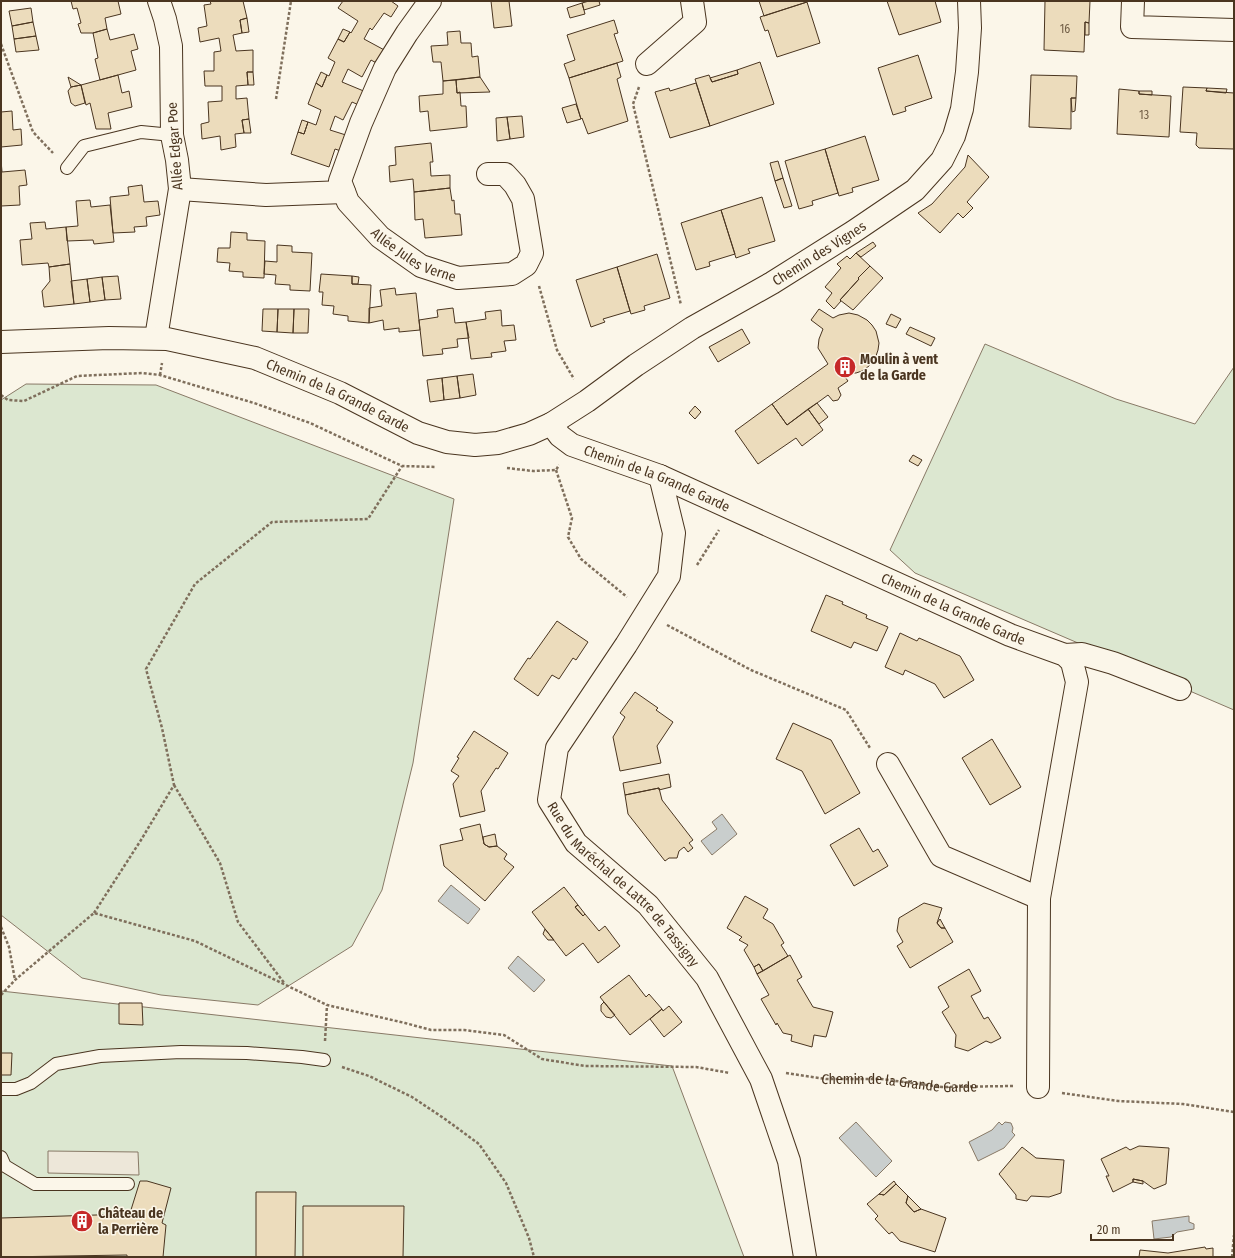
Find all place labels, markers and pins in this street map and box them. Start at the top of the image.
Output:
place label: Moulin à vent de la Garde [860,351,939,384]
building icon: Moulin à vent de la Garde [832,354,858,380]
place label: Château de la Perrière [98,1205,163,1238]
building icon: Château de la Perrière [69,1208,95,1234]

